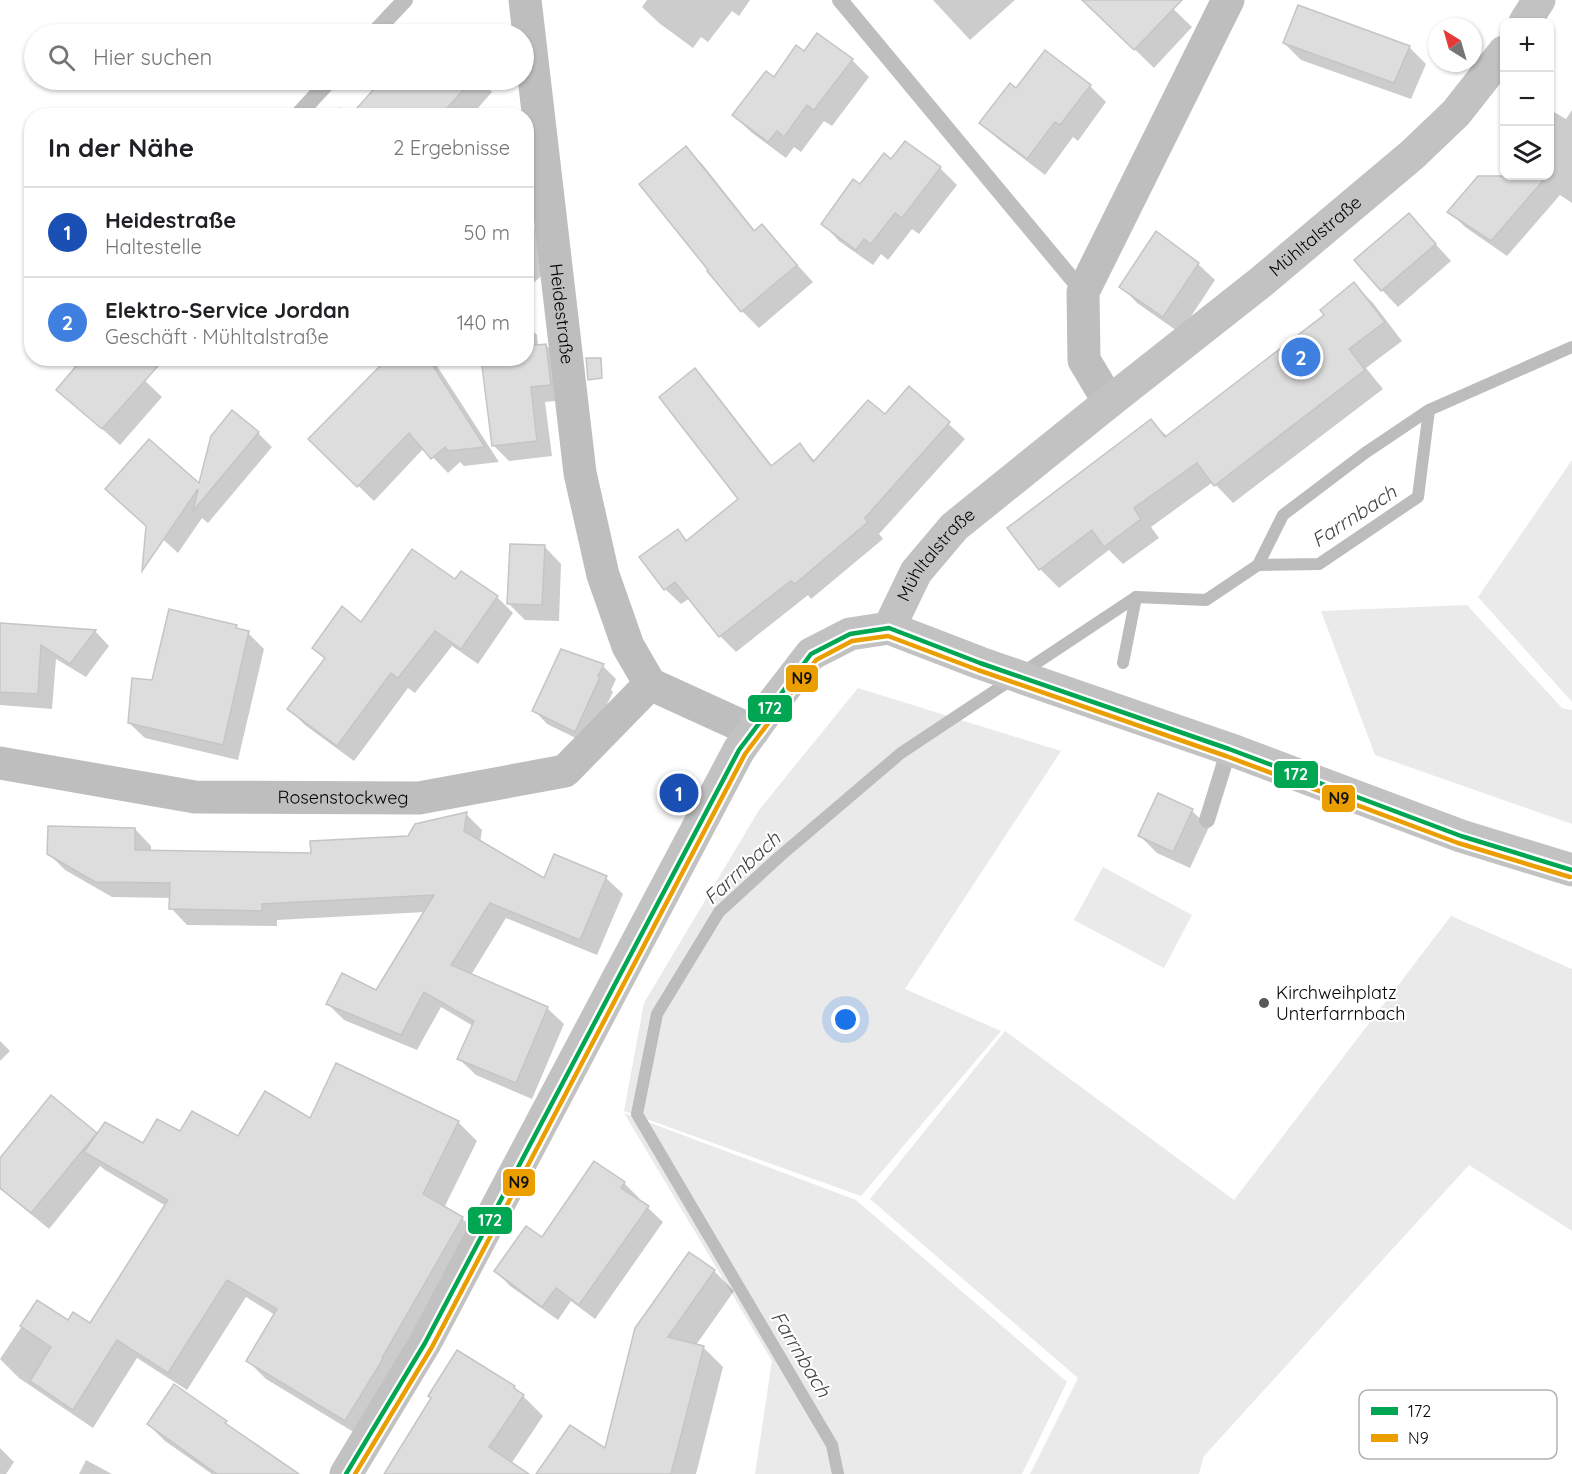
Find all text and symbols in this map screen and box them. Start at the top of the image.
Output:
north arrow [1428,18,1482,72]
map controls [1500,18,1554,180]
button: + [1500,18,1554,72]
search box [24,24,534,90]
icon: search [45,41,78,74]
text: Hier suchen [93,43,212,71]
button: − [1500,72,1554,126]
button: layers [1500,126,1554,180]
text: In der Nähe [48,131,194,164]
text: 2 Ergebnisse [393,135,510,160]
street label: Mühltalstraße [1264,190,1366,281]
text: Heidestraße [105,206,236,234]
text: 1 [64,220,71,245]
text: 50 m [464,220,510,245]
text: Haltestelle [105,234,202,259]
street label: Heidestraße [545,262,579,366]
text: Elektro-Service Jordan [105,296,350,324]
text: 2 [62,310,73,335]
text: 140 m [457,310,510,335]
text: Geschäft · Mühltalstraße [105,324,329,349]
pin: 2 [1282,334,1320,380]
water label: Farrnbach [1307,479,1401,552]
street label: Mühltalstraße [892,503,980,605]
line badge: N9 [785,664,819,693]
text: N9 [792,668,812,688]
line badge: 172 [747,694,793,723]
text: 172 [758,698,782,718]
line badge: 172 [1273,760,1319,789]
text: 172 [1284,764,1308,784]
pin: 1 [660,770,698,816]
line badge: N9 [1321,784,1356,813]
street label: Rosenstockweg [277,785,409,809]
text: N9 [1329,788,1349,808]
water label: Farrnbach [698,825,786,910]
place label: Kirchweihplatz Unterfarrnbach [1276,981,1405,1025]
marker: Kirchweihplatz Unterfarrnbach [1257,996,1271,1010]
your location [831,1005,860,1034]
line badge: N9 [502,1168,536,1197]
text: N9 [509,1172,529,1192]
line badge: 172 [467,1206,513,1235]
text: 172 [478,1210,502,1230]
water label: Farrnbach [766,1306,837,1402]
legend [1359,1390,1557,1459]
text: 172 [1408,1401,1431,1421]
text: N9 [1408,1428,1429,1448]

